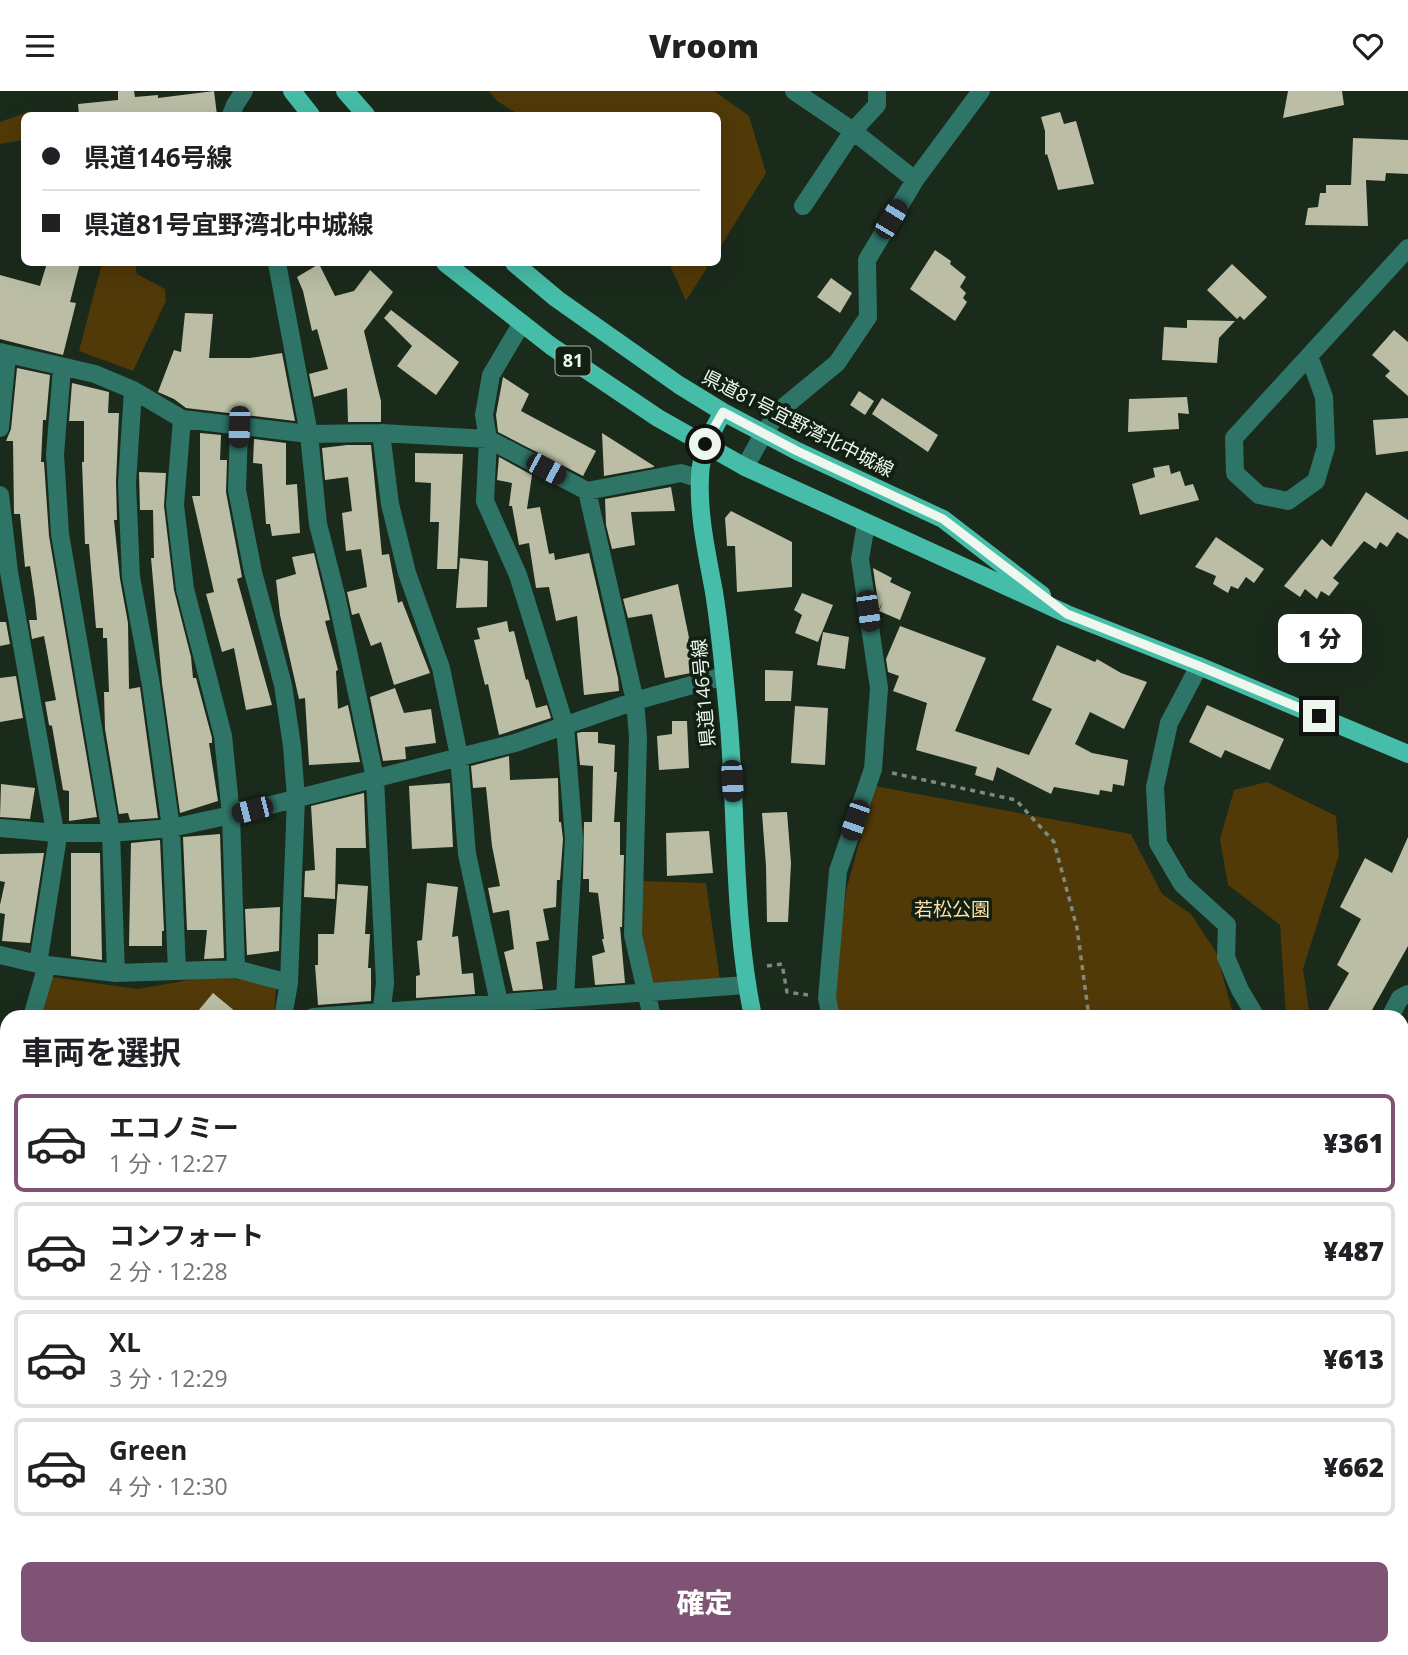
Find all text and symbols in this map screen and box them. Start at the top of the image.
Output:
text: Vroom [649,24,759,67]
icon: menu [21,27,59,65]
icon: heart [1349,27,1387,65]
text: 県道146号線 [84,139,233,175]
car [872,196,911,242]
text: 県道81号宜野湾北中城線 [84,206,374,242]
road number: 81 [556,347,590,375]
street label: 県道81号宜野湾北中城線 [698,363,898,483]
car [228,406,251,448]
route start [689,428,721,460]
car [523,450,570,488]
car [855,589,882,633]
callout: 1 分 [1277,615,1361,663]
text: 1 分 [1299,622,1341,654]
street label: 県道146号線 [685,638,721,748]
route end [1303,700,1335,732]
car [721,759,744,803]
car [230,795,275,825]
car [839,797,872,843]
park label: 若松公園 [914,896,990,922]
text: 車両を選択 [21,1030,181,1073]
text: エコノミー [109,1109,239,1145]
icon: car [25,1112,88,1175]
text: ¥361 [1323,1125,1384,1161]
text: 1 分 · 12:27 [109,1147,228,1179]
text: コンフォート [109,1217,264,1253]
icon: car [25,1220,88,1283]
text: ¥487 [1323,1233,1384,1269]
text: 2 分 · 12:28 [109,1255,228,1287]
text: XL [109,1324,141,1360]
icon: car [25,1328,88,1391]
text: ¥613 [1323,1341,1384,1377]
text: 3 分 · 12:29 [109,1362,228,1394]
text: Green [109,1432,187,1468]
icon: car [25,1436,88,1499]
text: ¥662 [1323,1449,1384,1485]
text: 4 分 · 12:30 [109,1470,228,1502]
button: 確定 [21,1562,1388,1642]

